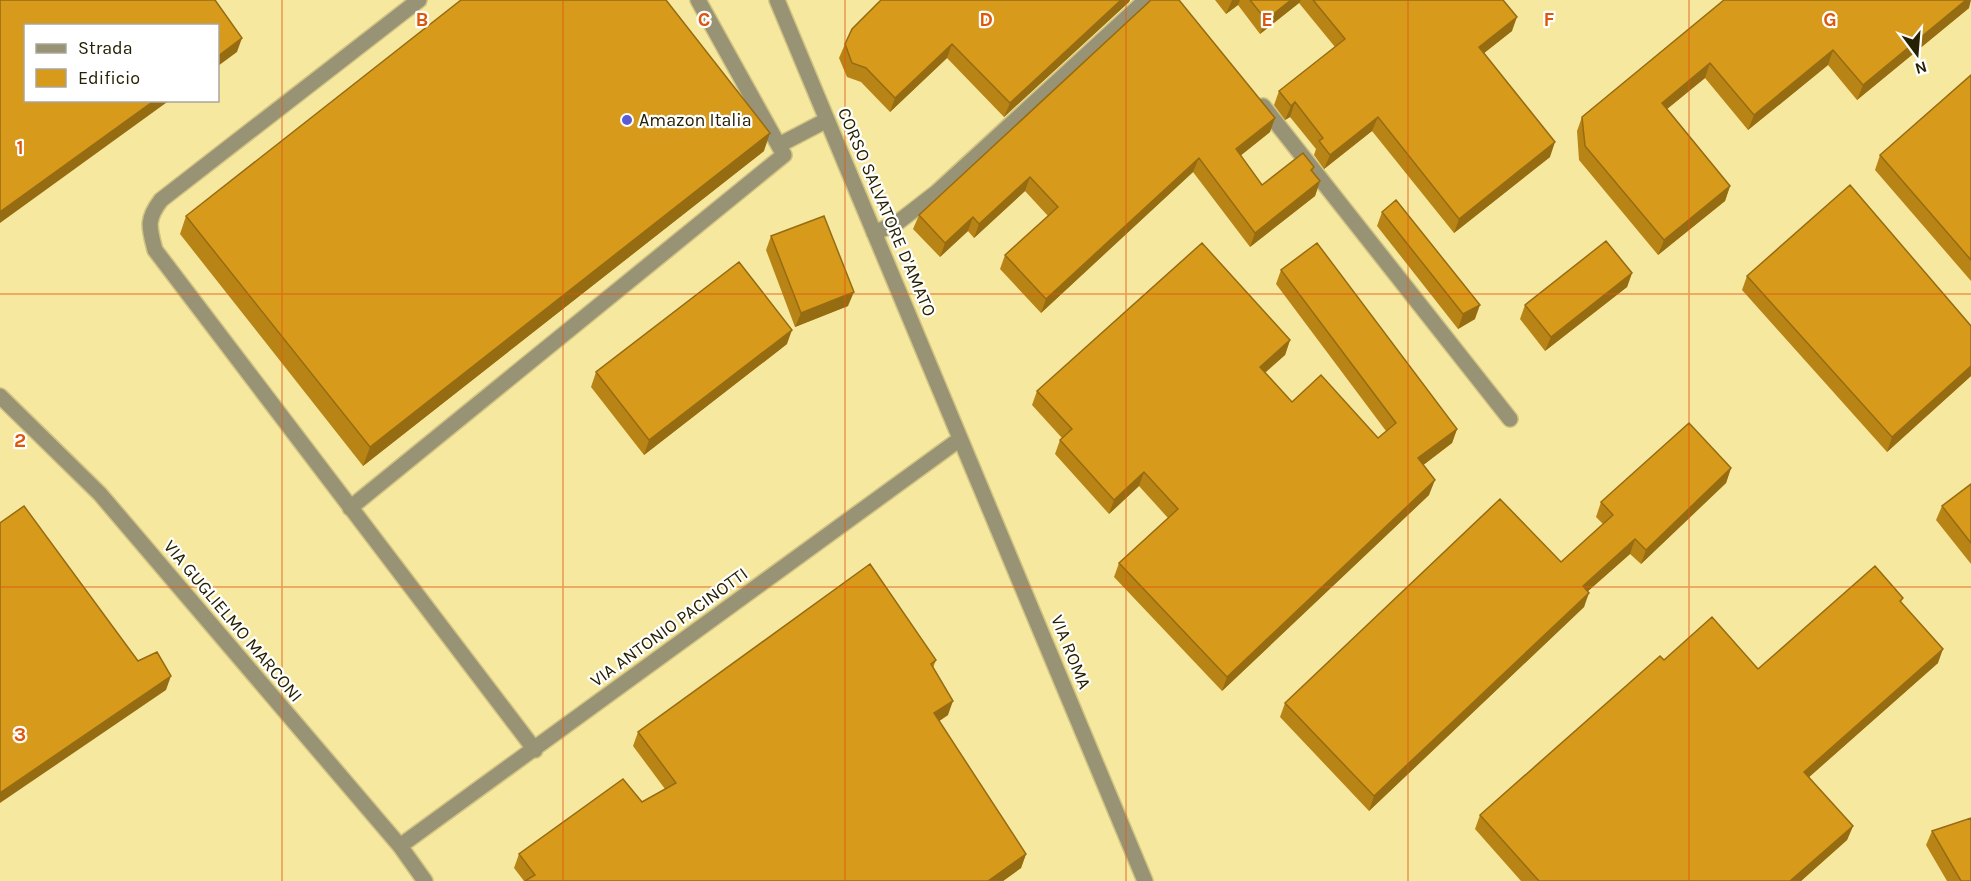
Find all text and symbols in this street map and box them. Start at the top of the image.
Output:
text: B [416,8,428,31]
text: C [698,8,710,31]
text: D [979,8,993,31]
text: E [1261,8,1273,31]
text: F [1544,8,1555,31]
text: G [1823,8,1837,31]
legend [24,24,219,102]
north arrow [1887,24,1947,84]
text: Strada [78,37,133,59]
text: N [1913,57,1929,79]
text: Edificio [78,67,140,89]
street label: CORSO SALVATORE D'AMATO [833,104,941,320]
place label: Amazon Italia [639,109,752,131]
marker: Amazon Italia [620,113,634,127]
text: 1 [16,136,24,159]
text: 2 [14,429,26,452]
street label: VIA GUGLIELMO MARCONI [159,536,307,706]
street label: VIA ANTONIO PACINOTTI [586,563,752,691]
street label: VIA ROMA [1046,612,1096,692]
text: 3 [14,723,26,746]

